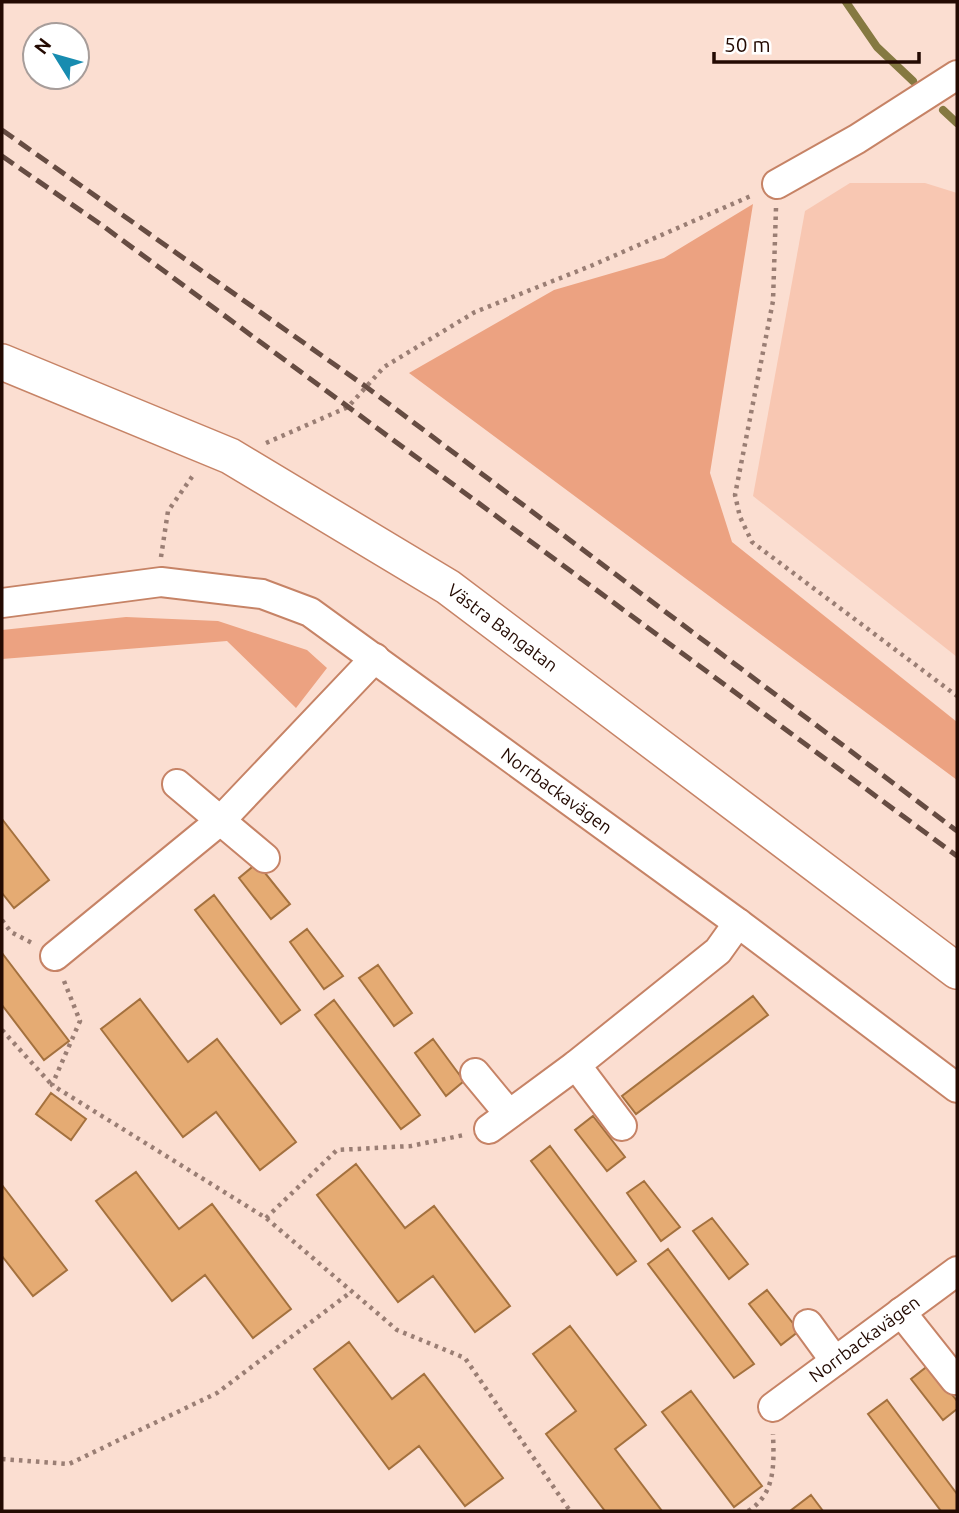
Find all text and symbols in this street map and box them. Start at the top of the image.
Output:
north arrow [21,21,91,91]
scale bar [714,21,919,65]
text: 50 m [724,32,771,56]
text: N [29,33,55,58]
street label: Västra Bangatan [444,579,562,675]
street label: Norrbackavägen [498,743,616,837]
street label: Norrbackavägen [805,1291,923,1386]

